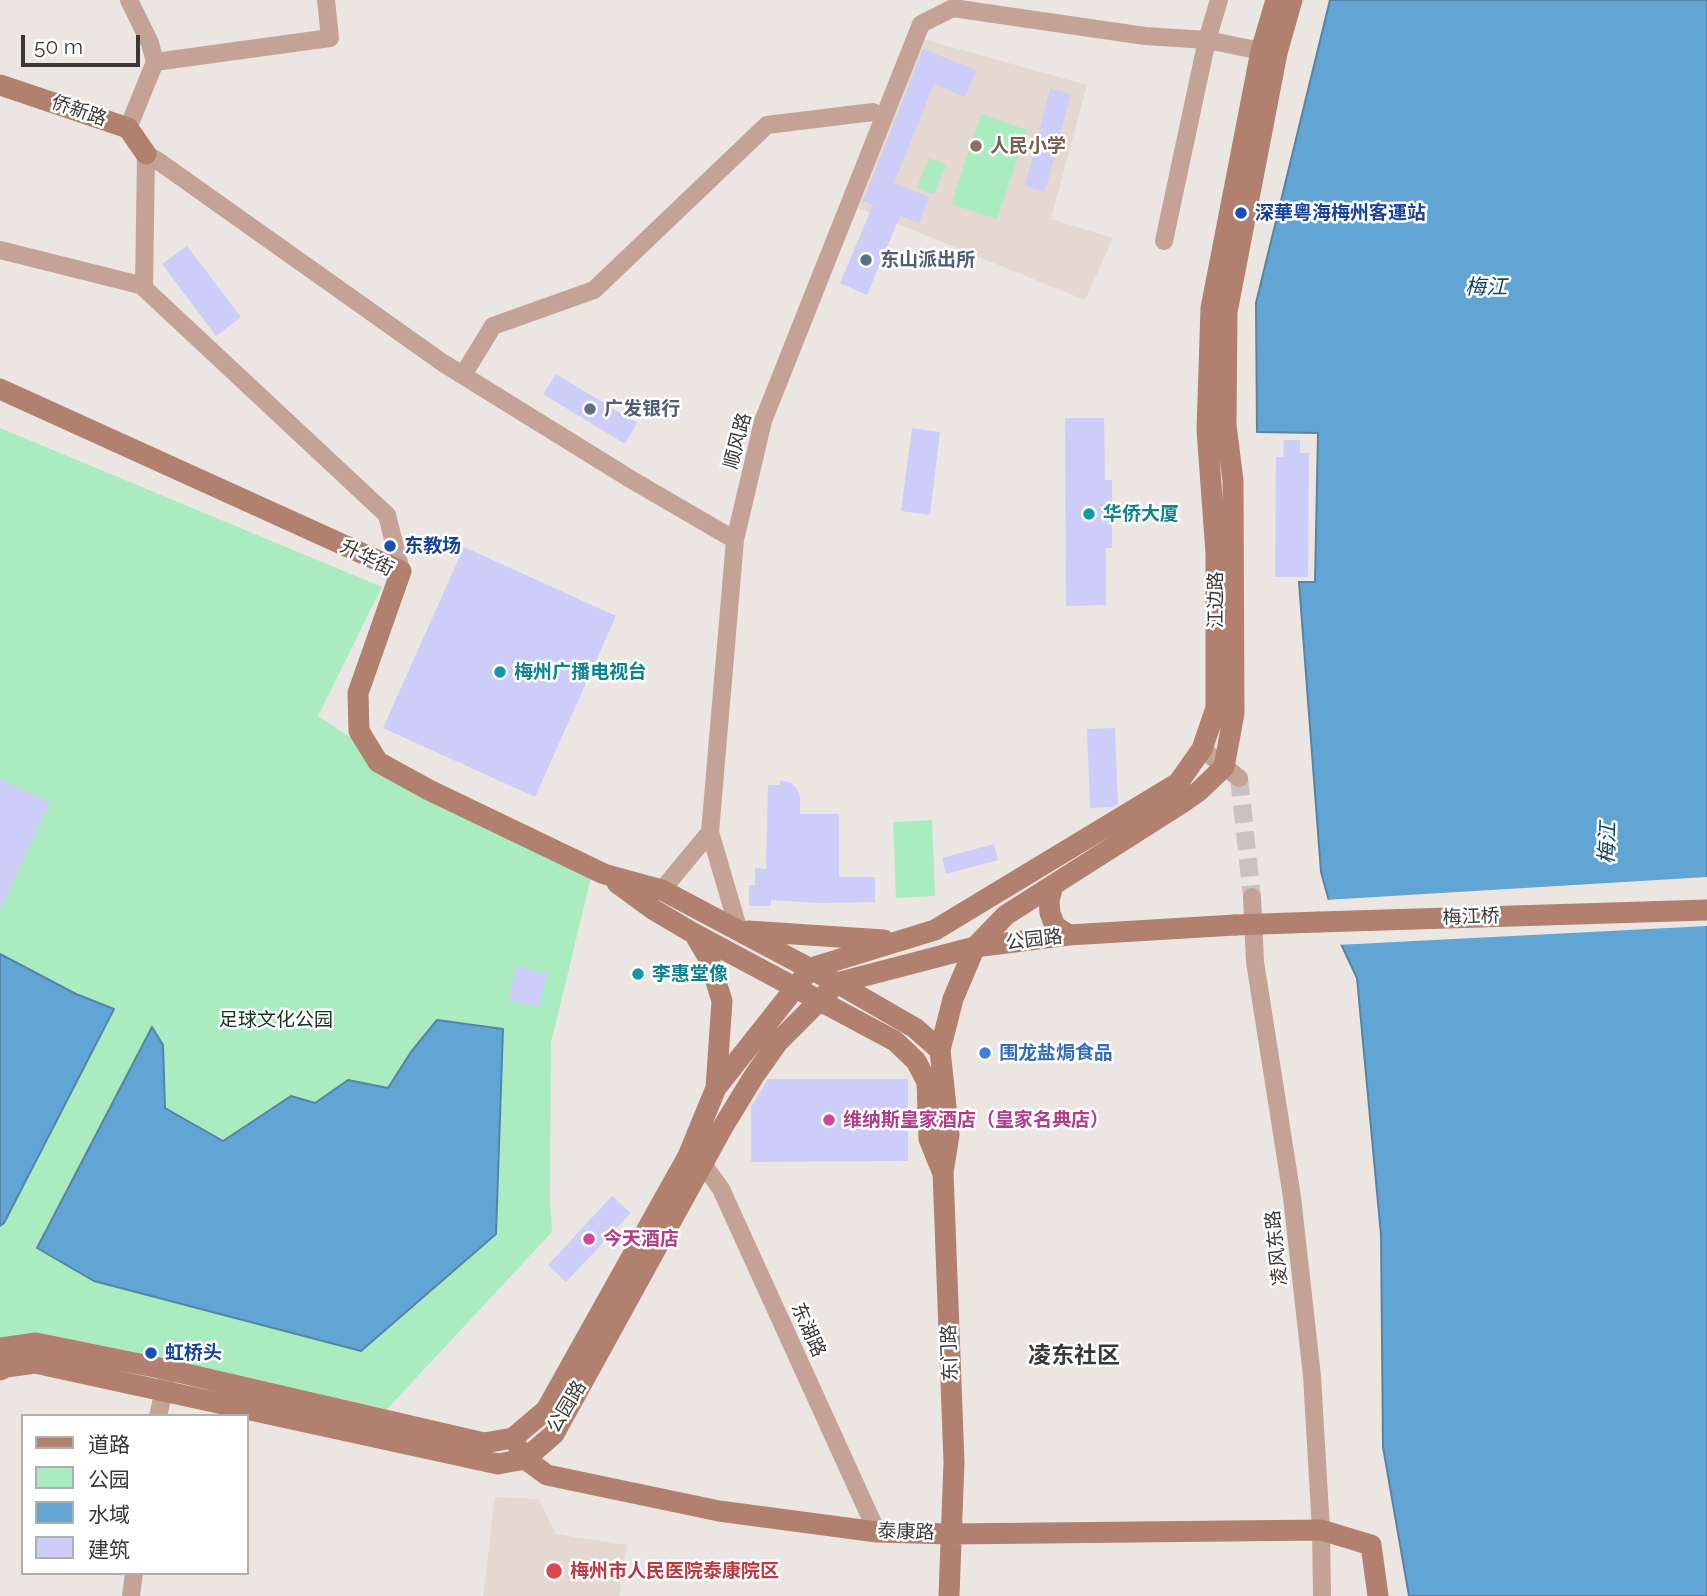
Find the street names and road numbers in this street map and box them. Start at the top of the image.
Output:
street label: 侨新路 [48,91,110,131]
street label: 顺风路 [720,411,756,471]
street label: 升华街 [336,535,398,581]
street label: 江边路 [1205,572,1227,628]
street label: 梅江桥 [1442,905,1500,929]
street label: 公园路 [1004,925,1064,955]
street label: 凌风东路 [1262,1209,1292,1287]
street label: 东湖路 [786,1299,830,1361]
street label: 东门路 [938,1324,962,1382]
street label: 公园路 [543,1377,591,1437]
street label: 泰康路 [877,1520,935,1544]

